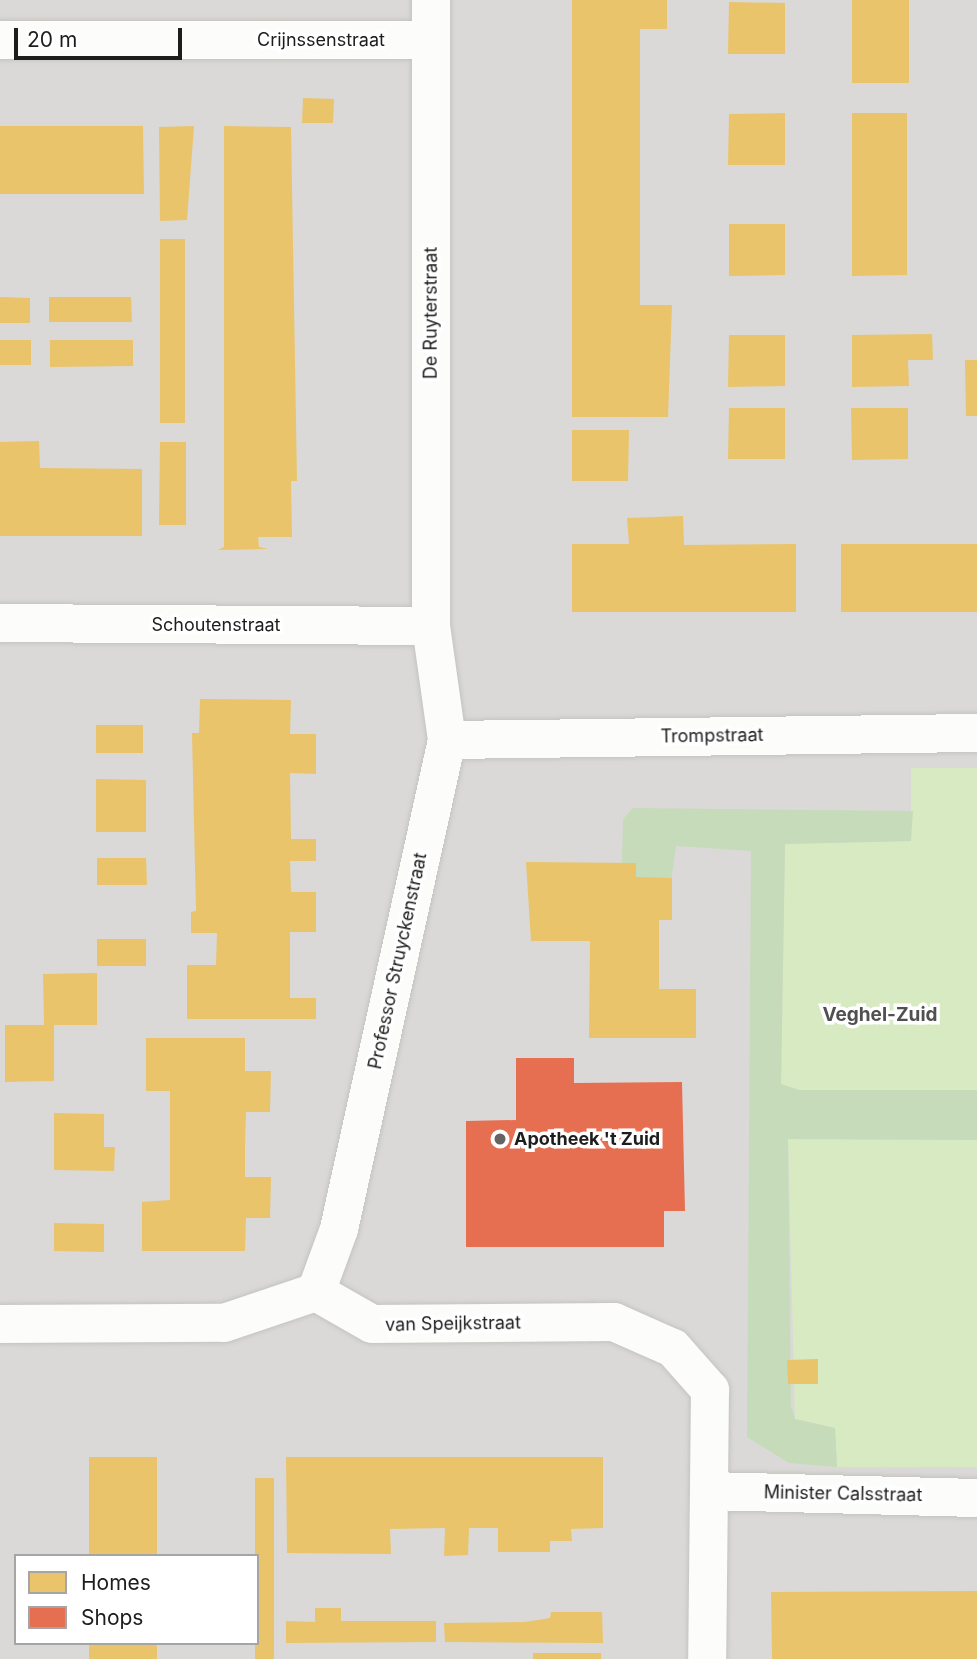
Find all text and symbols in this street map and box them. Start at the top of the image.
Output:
scale bar [18,14,186,58]
text: 20 m [27,27,77,52]
street label: Crijnssenstraat [257,29,385,51]
street label: De Ruyterstraat [420,247,442,379]
street label: Schoutenstraat [151,614,281,636]
street label: Trompstraat [660,724,764,748]
street label: Professor Struyckenstraat [364,851,432,1071]
district label: Veghel-Zuid [822,1004,938,1026]
place label: Apotheek 't Zuid [514,1128,660,1150]
marker: Apotheek 't Zuid [492,1131,508,1147]
street label: van Speijkstraat [385,1312,521,1336]
street label: Minister Calsstraat [764,1482,922,1506]
legend [14,1554,259,1645]
text: Homes [81,1570,151,1595]
text: Shops [81,1605,143,1630]

